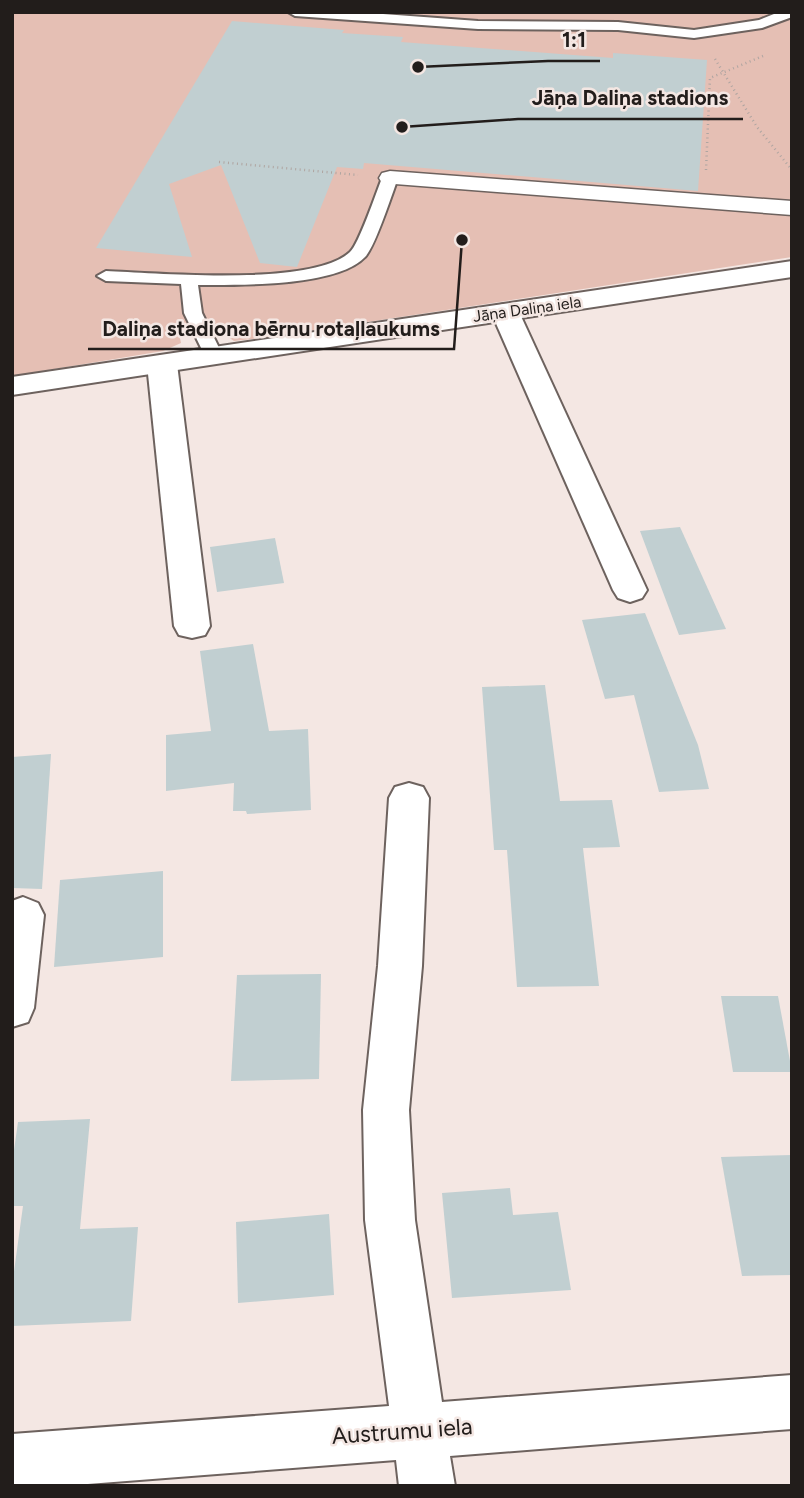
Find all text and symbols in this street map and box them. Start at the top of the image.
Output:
callout: 1:1 [548,19,600,61]
text: 1:1 [562,27,586,52]
callout: Jāņa Daliņa stadions [518,77,743,119]
text: Jāņa Daliņa stadions [532,85,729,110]
street label: Jāņa Daliņa iela [472,292,582,326]
callout: Daliņa stadiona bērnu rotaļlaukums [88,307,454,349]
text: Daliņa stadiona bērnu rotaļlaukums [102,316,440,341]
street label: Austrumu iela [331,1412,473,1450]

